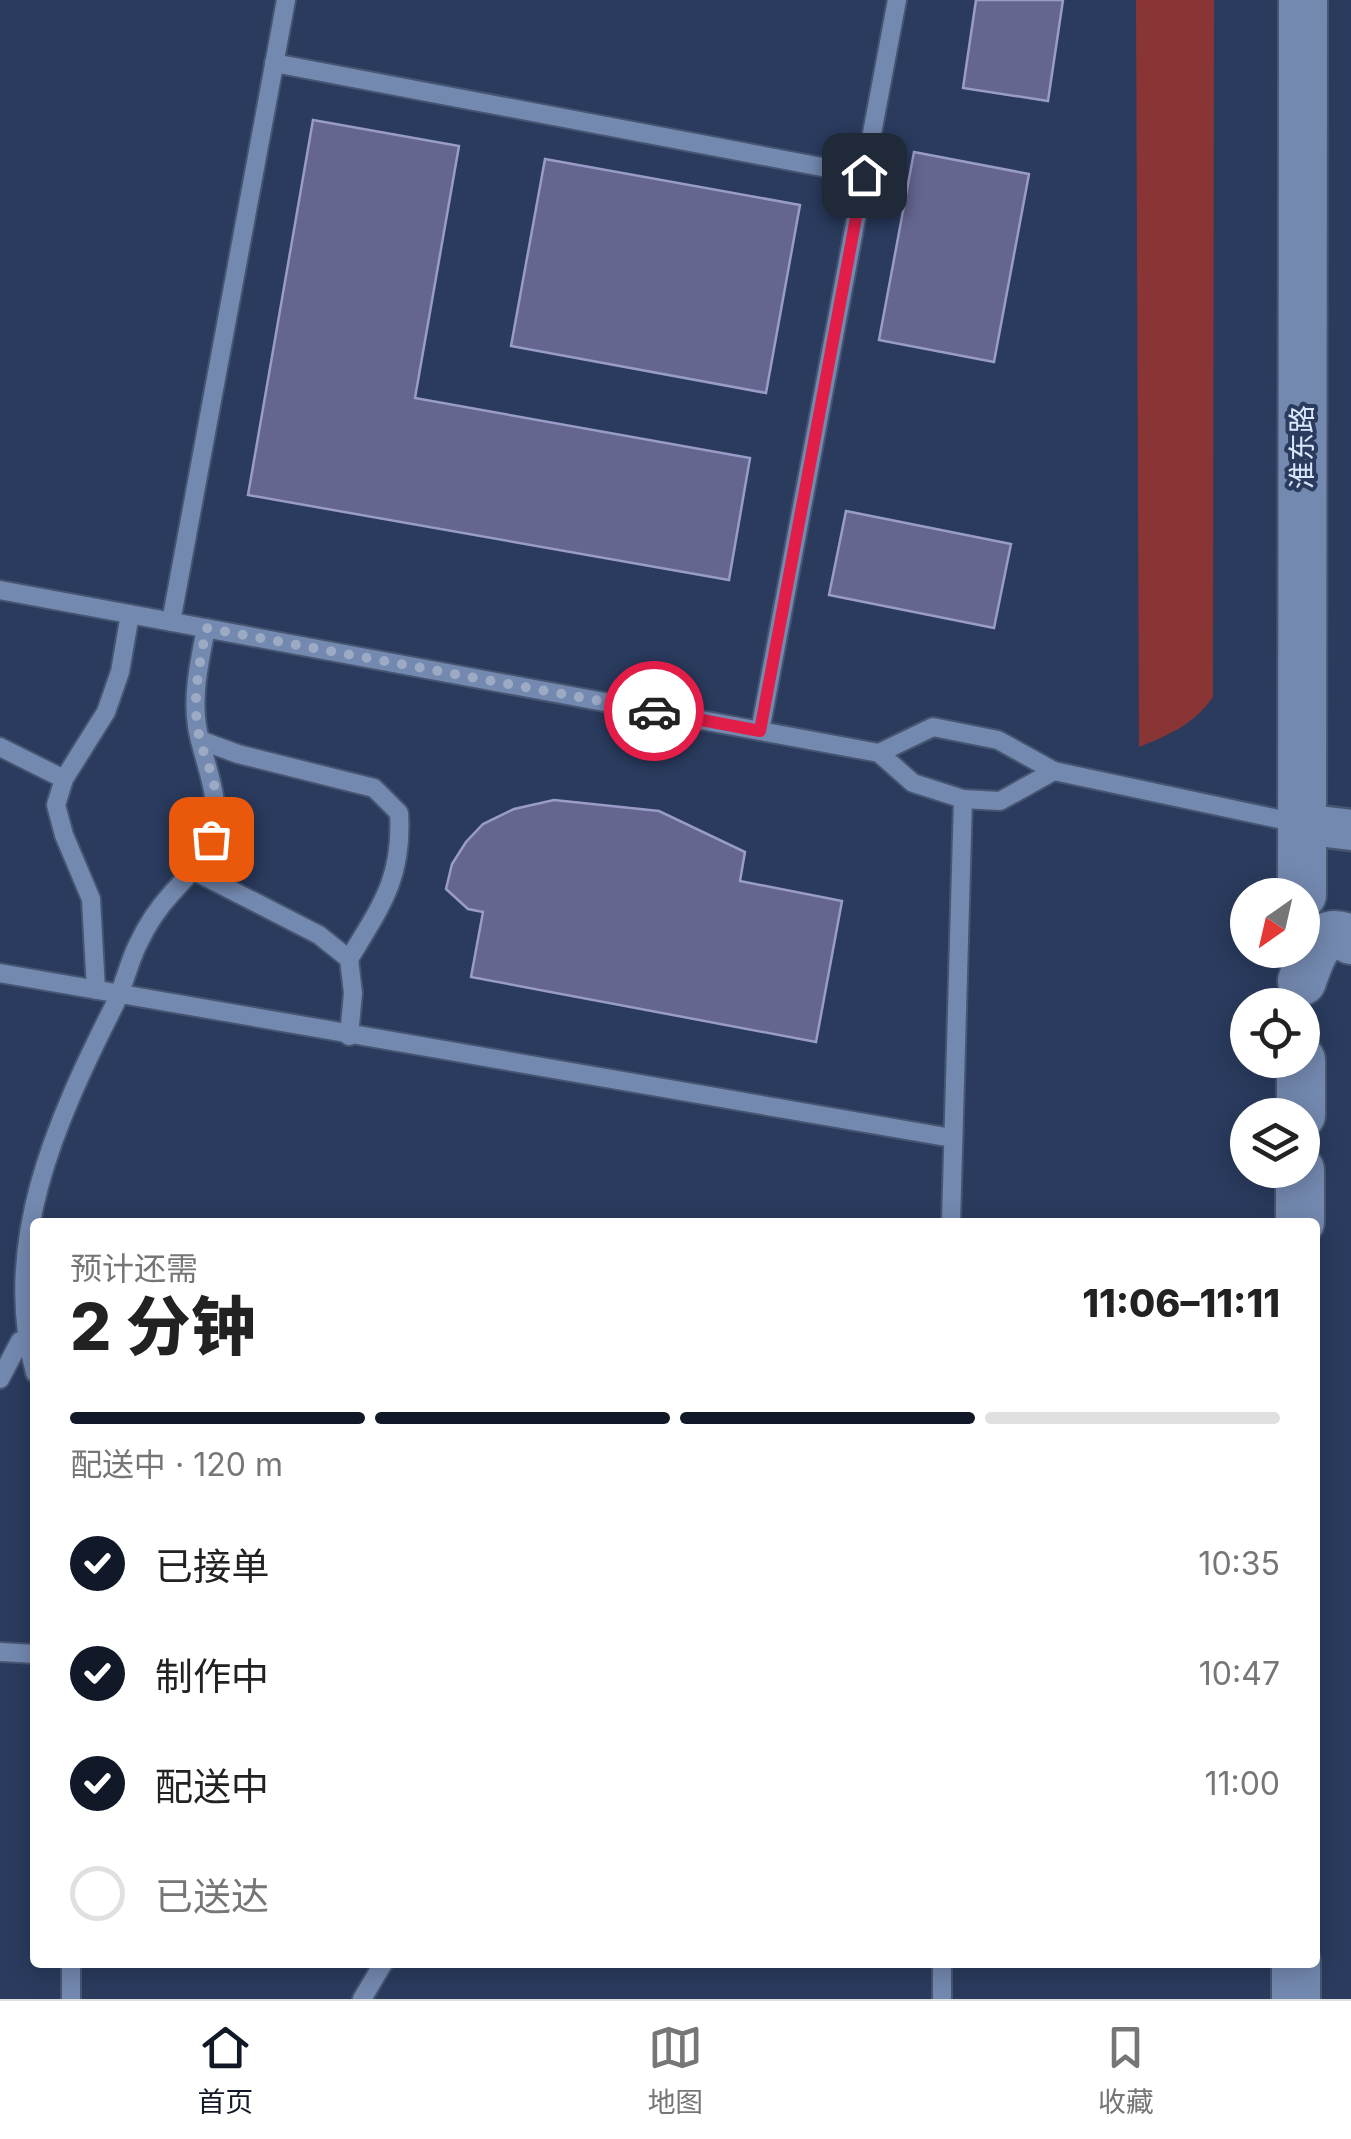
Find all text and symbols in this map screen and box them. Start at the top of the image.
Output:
pin [822,133,907,218]
icon: home [837,148,892,203]
street label: 淮东路 [1285,405,1319,489]
courier [604,661,704,761]
icon: car [627,684,682,739]
pin [169,797,254,882]
icon: bag [184,812,239,867]
north arrow [1230,878,1320,968]
map controls [1230,878,1320,1188]
button: locate [1230,988,1320,1078]
button: layers [1230,1098,1320,1188]
text: 预计还需 [70,1249,198,1288]
text: 11:06–11:11 [1082,1280,1280,1326]
text: 2 分钟 [70,1287,256,1366]
text: 配送中 · 120 m [70,1445,283,1484]
icon: check [70,1536,125,1591]
text: 已接单 [155,1543,269,1589]
text: 10:35 [1198,1544,1280,1583]
icon: check [70,1646,125,1701]
text: 制作中 [155,1653,269,1699]
text: 10:47 [1199,1654,1280,1693]
icon: check [70,1756,125,1811]
text: 配送中 [155,1763,269,1809]
text: 11:00 [1204,1764,1280,1803]
text: 已送达 [155,1873,269,1919]
tab: 首页 [197,2020,253,2120]
tab: 地图 [647,2020,704,2120]
tab: 收藏 [1098,2020,1154,2120]

